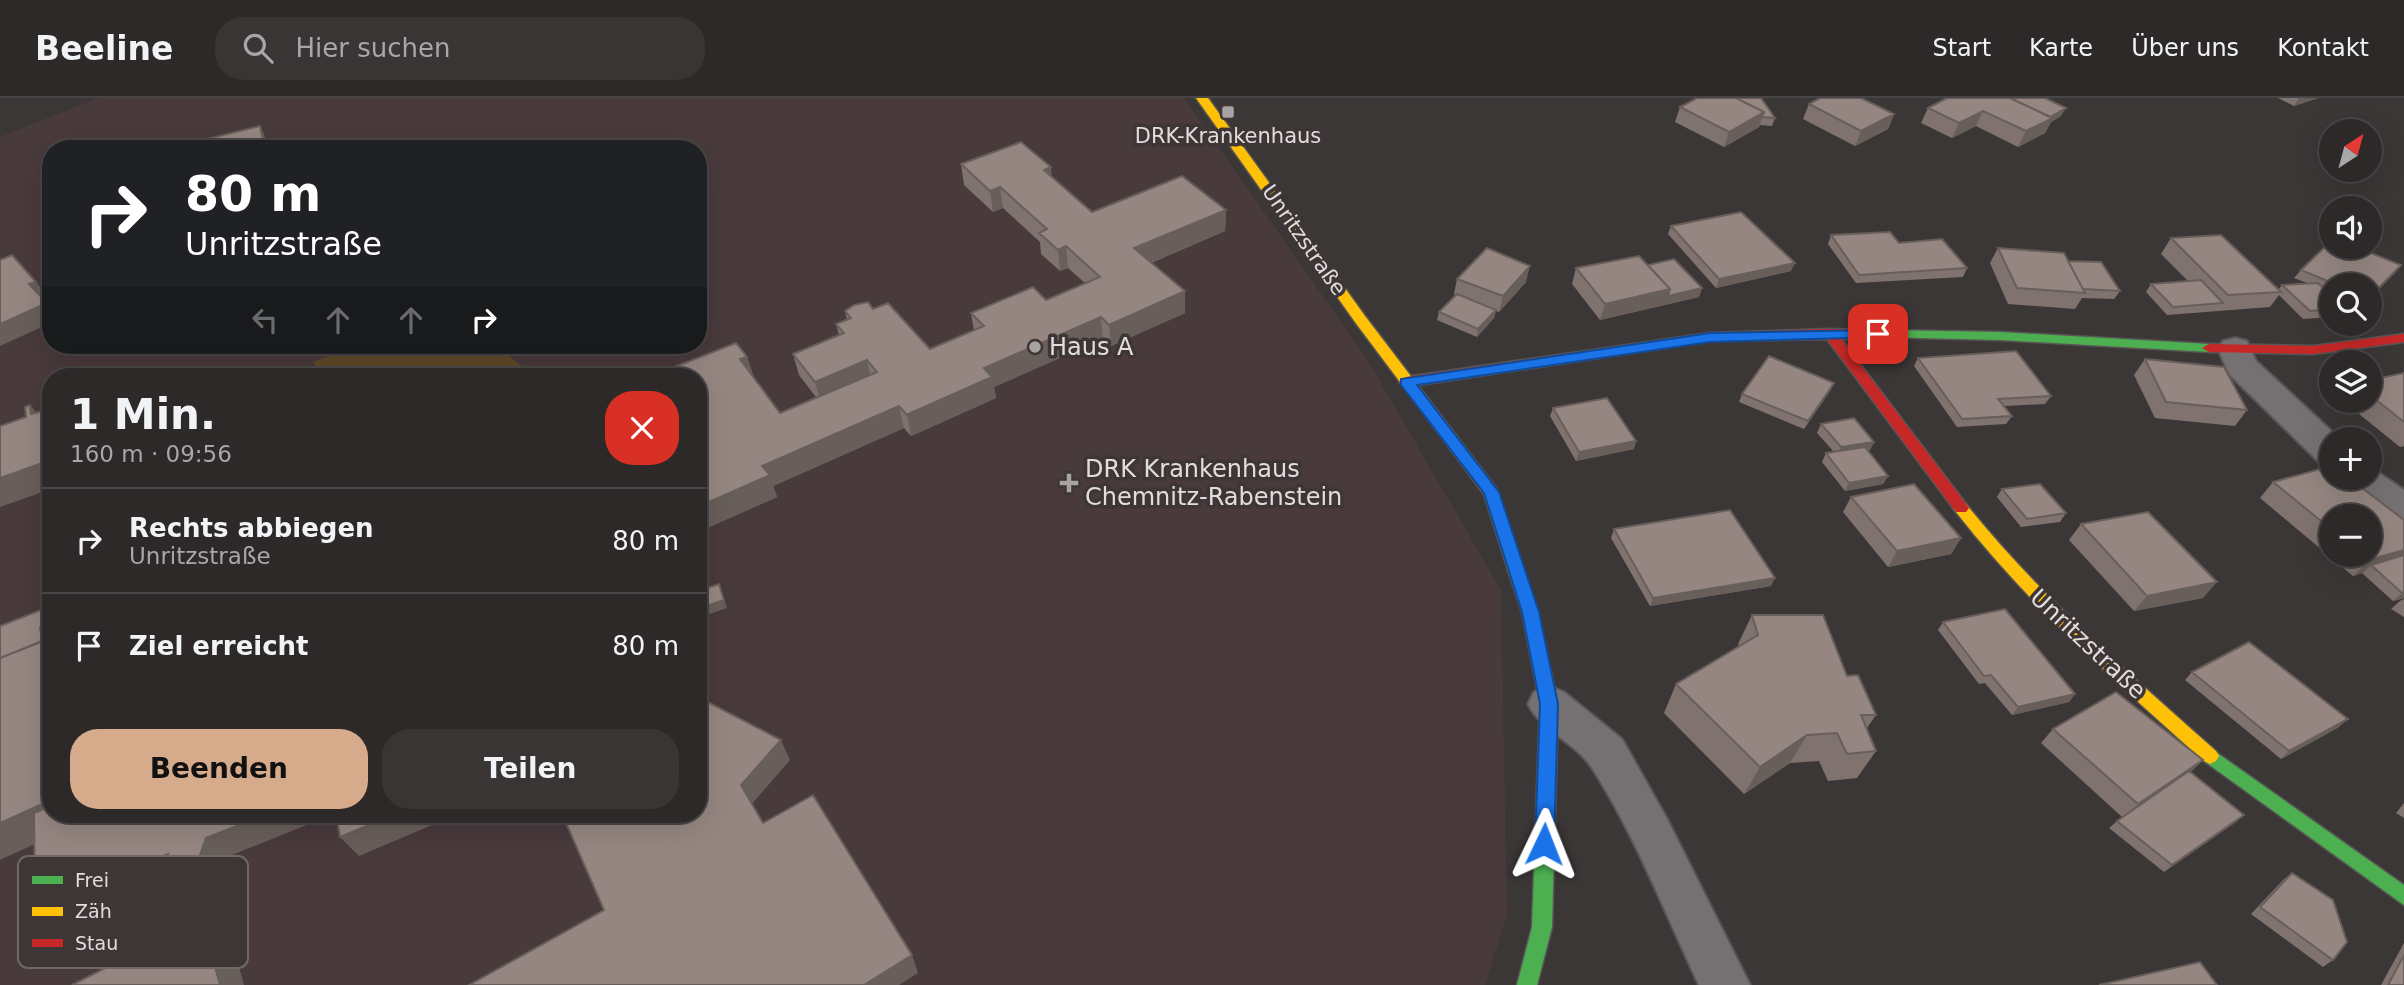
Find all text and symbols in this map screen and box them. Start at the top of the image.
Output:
search box [215,17,705,80]
text: Beeline [35,29,173,68]
icon: search [239,29,277,67]
text: Hier suchen [295,33,450,63]
text: Start [1932,34,1991,62]
text: Karte [2029,34,2093,62]
text: Über uns [2131,34,2239,62]
text: Kontakt [2277,34,2369,62]
marker: DRK-Krankenhaus [1220,104,1236,120]
north arrow [2319,119,2382,182]
map controls [2319,119,2382,567]
place label: DRK-Krankenhaus [1135,124,1321,148]
text: 80 m [185,166,321,223]
icon: right [70,168,161,259]
street label: Unritzstraße [1257,180,1351,300]
button: sound [2319,196,2382,259]
text: Unritzstraße [185,225,382,263]
button: search [2319,273,2382,336]
icon: left [246,301,284,339]
icon: ahead [319,301,357,339]
icon: ahead [392,301,430,339]
icon: right [465,301,503,339]
pin [1848,304,1908,364]
icon: arrive [1859,315,1897,353]
place label: Haus A [1049,333,1134,361]
marker: Haus A [1027,339,1043,355]
button: layers [2319,350,2382,413]
text: 1 Min. [70,390,216,439]
button: close [605,391,679,465]
button: + [2319,427,2382,490]
text: 160 m · 09:56 [70,441,232,467]
place label: DRK Krankenhaus Chemnitz-Rabenstein [1085,455,1342,511]
marker: DRK Krankenhaus Chemnitz-Rabenstein [1059,473,1079,493]
button: − [2319,504,2382,567]
text: Rechts abbiegen [129,513,374,543]
icon: right [70,522,108,560]
text: 80 m [612,526,679,556]
text: Unritzstraße [129,543,271,569]
street label: Unritzstraße [2024,583,2152,705]
icon: arrive [70,627,108,665]
text: Ziel erreicht [129,631,309,661]
text: 80 m [612,631,679,661]
button: Beenden [70,729,368,809]
button: Teilen [382,729,679,809]
position arrow [1507,807,1581,881]
legend [18,856,248,968]
text: Frei [75,869,109,891]
text: Zäh [75,900,112,922]
text: Stau [75,932,118,954]

